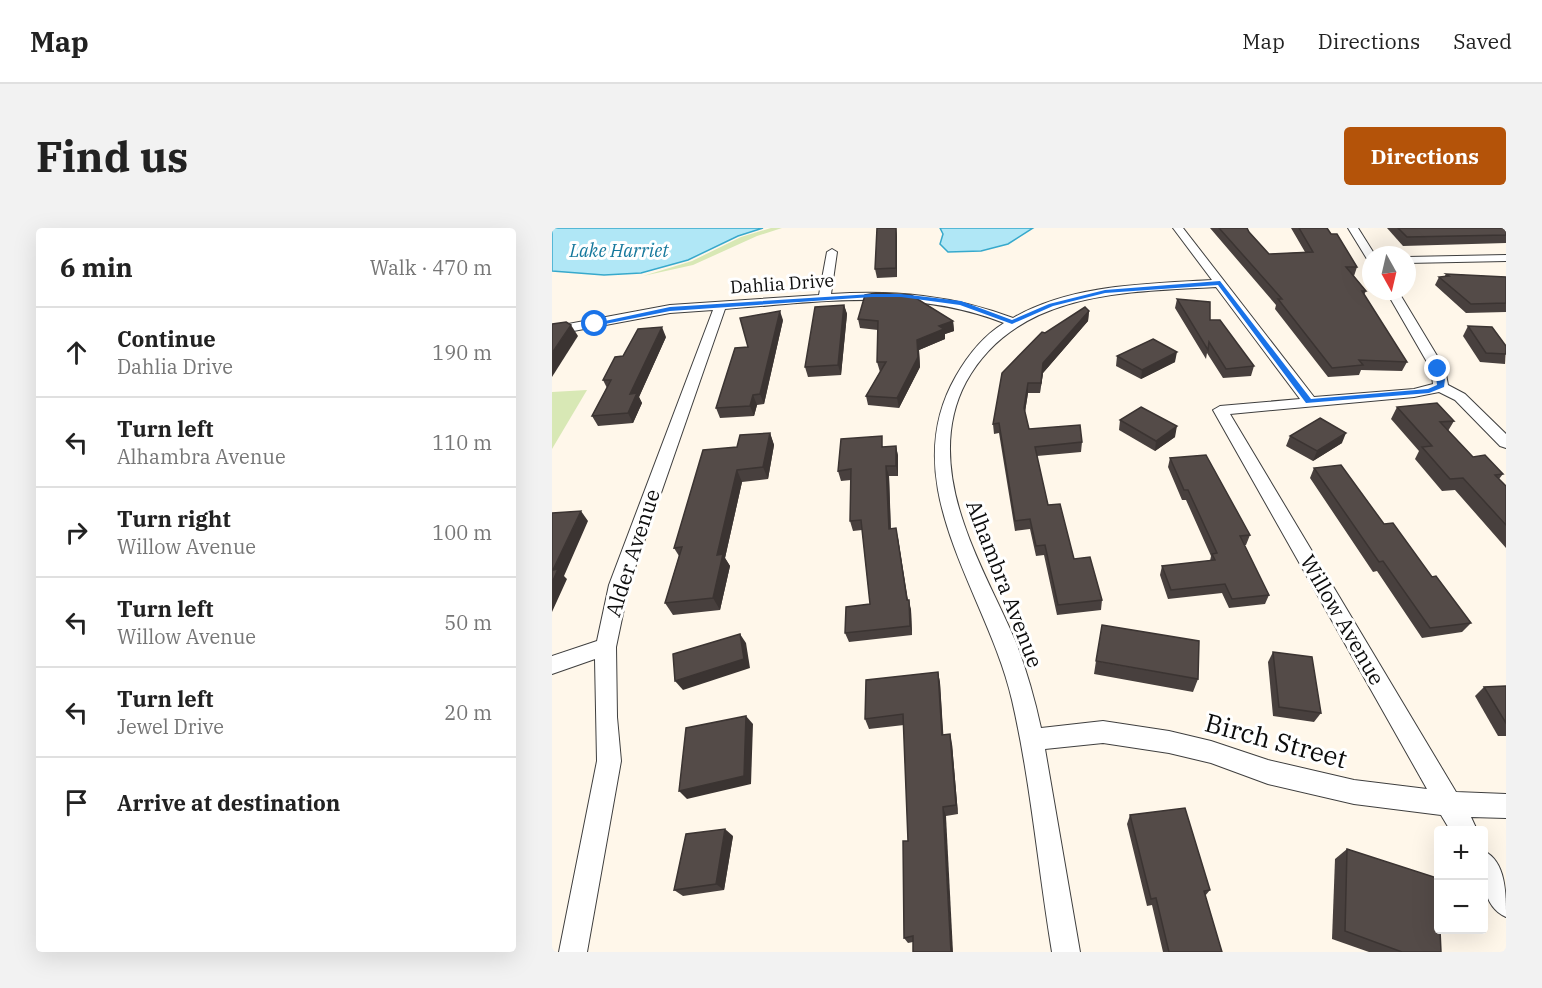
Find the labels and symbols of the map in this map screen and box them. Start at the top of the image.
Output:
water label: Lake Harriet [568,239,669,262]
north arrow [1362,246,1416,300]
street label: Dahlia Drive [729,268,835,299]
route start [581,310,607,336]
route end [1424,355,1450,381]
street label: Alder Avenue [598,485,666,620]
street label: Alhambra Avenue [960,496,1050,671]
street label: Willow Avenue [1294,549,1391,690]
street label: Birch Street [1201,705,1351,775]

